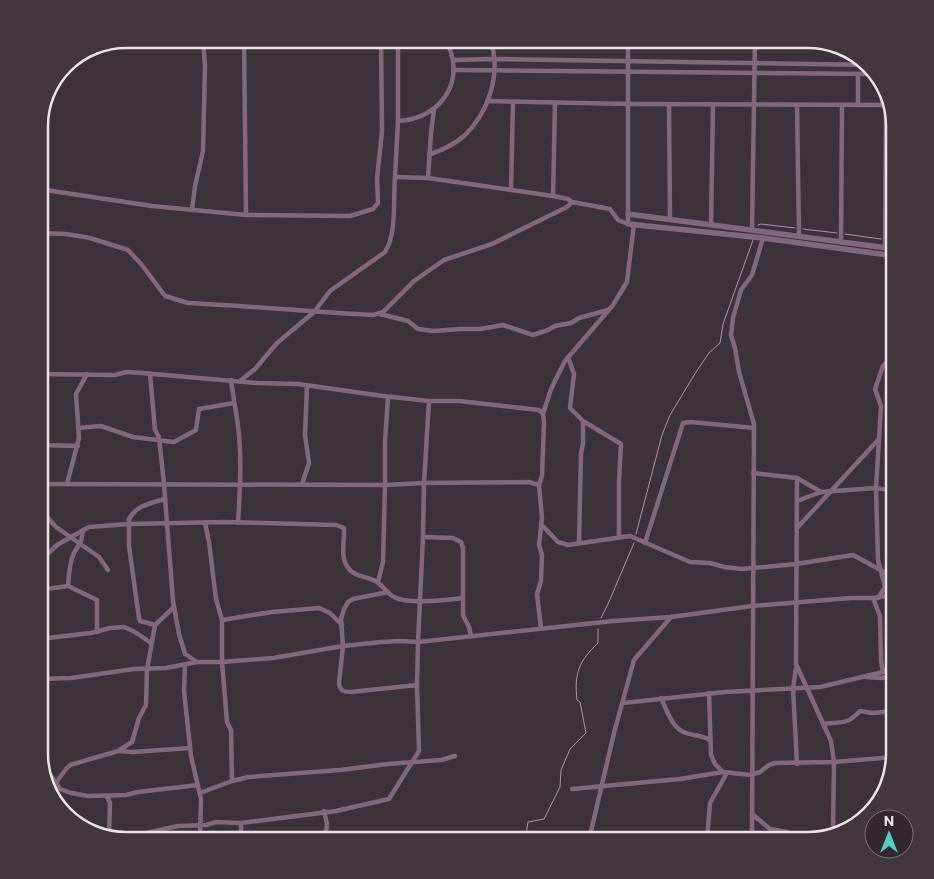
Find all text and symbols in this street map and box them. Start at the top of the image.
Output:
north arrow [864,809,914,859]
text: N [884,812,894,829]

